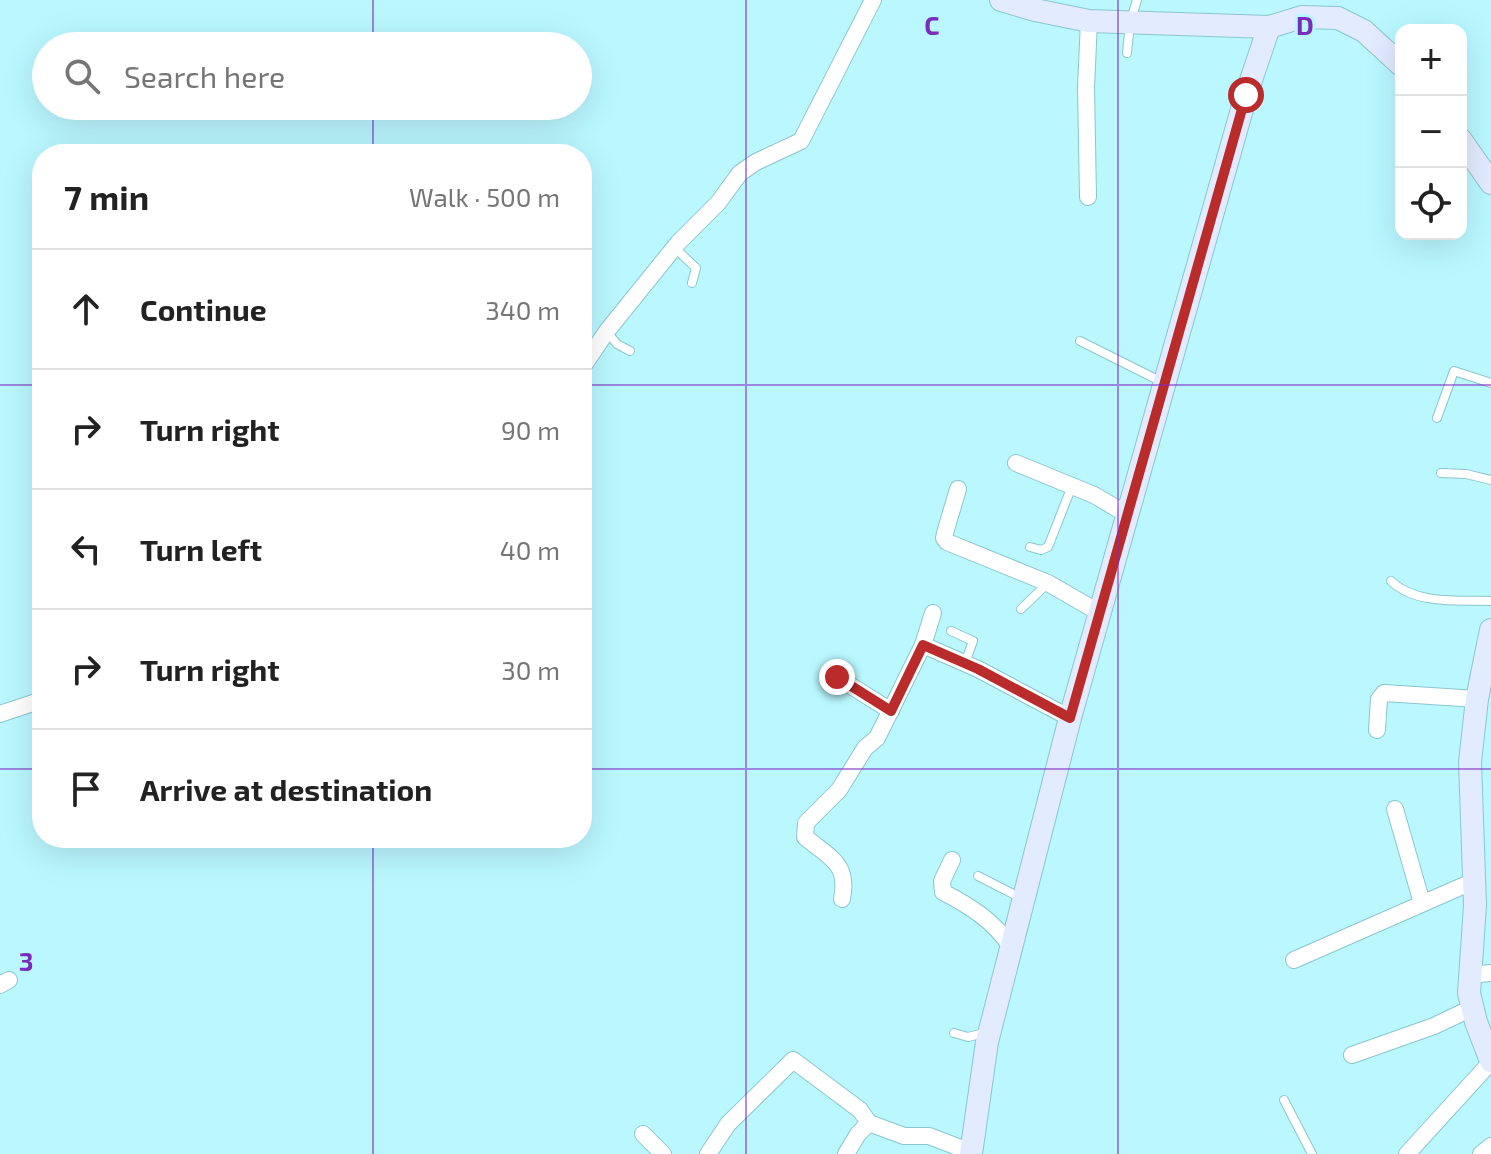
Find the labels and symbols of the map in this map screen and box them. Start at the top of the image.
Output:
text: C [924,9,940,40]
text: D [1296,9,1314,40]
route start [1228,77,1264,113]
route end [819,659,855,695]
text: 3 [19,945,33,976]

